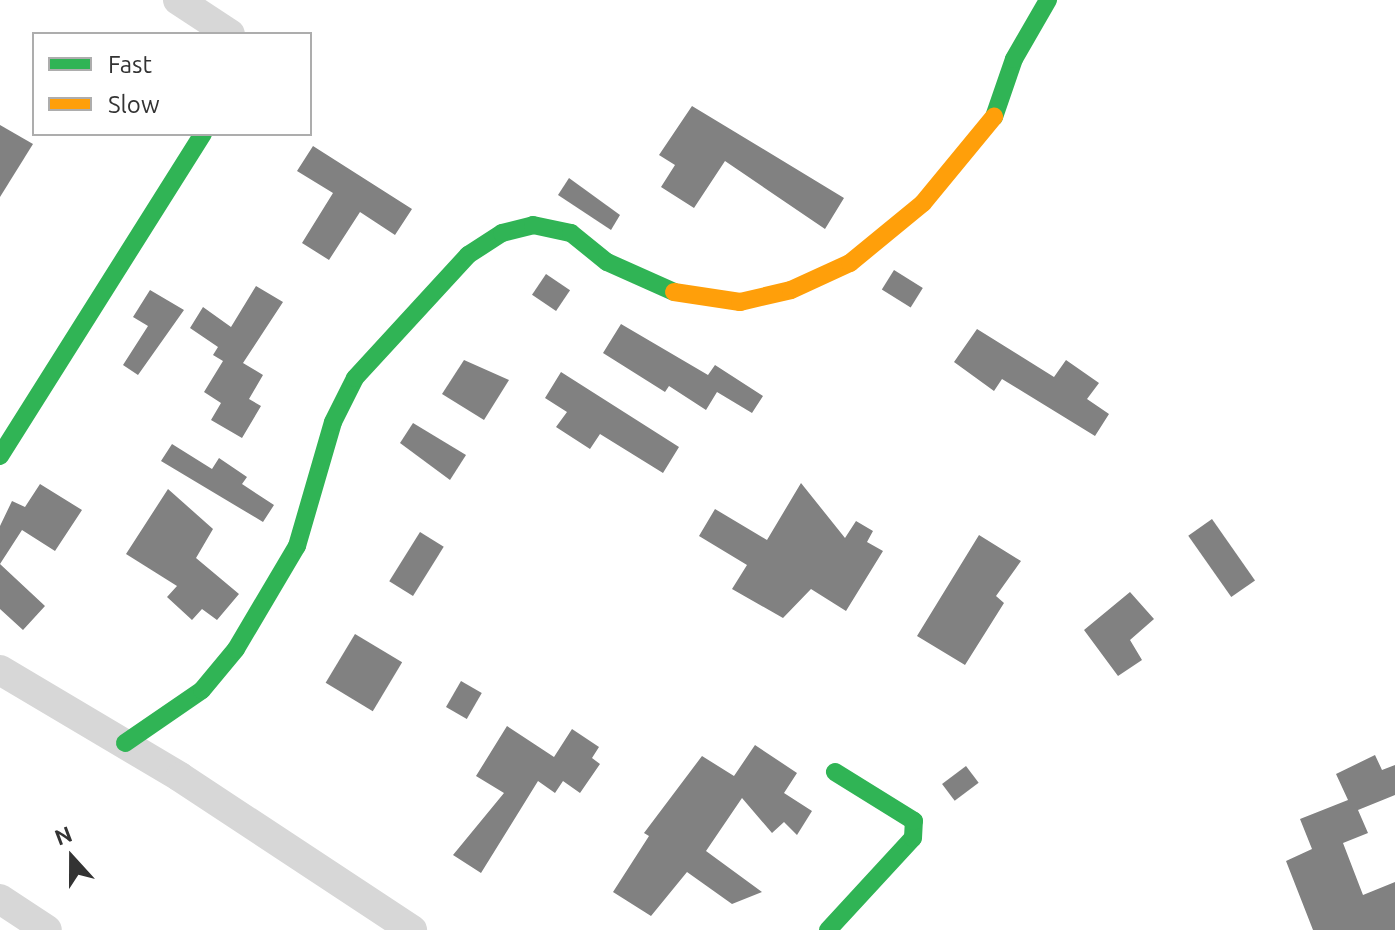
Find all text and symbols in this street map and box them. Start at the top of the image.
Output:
legend [32,32,312,136]
text: Fast [108,51,152,78]
text: Slow [108,91,160,118]
north arrow [32,818,112,898]
text: N [51,821,75,850]

